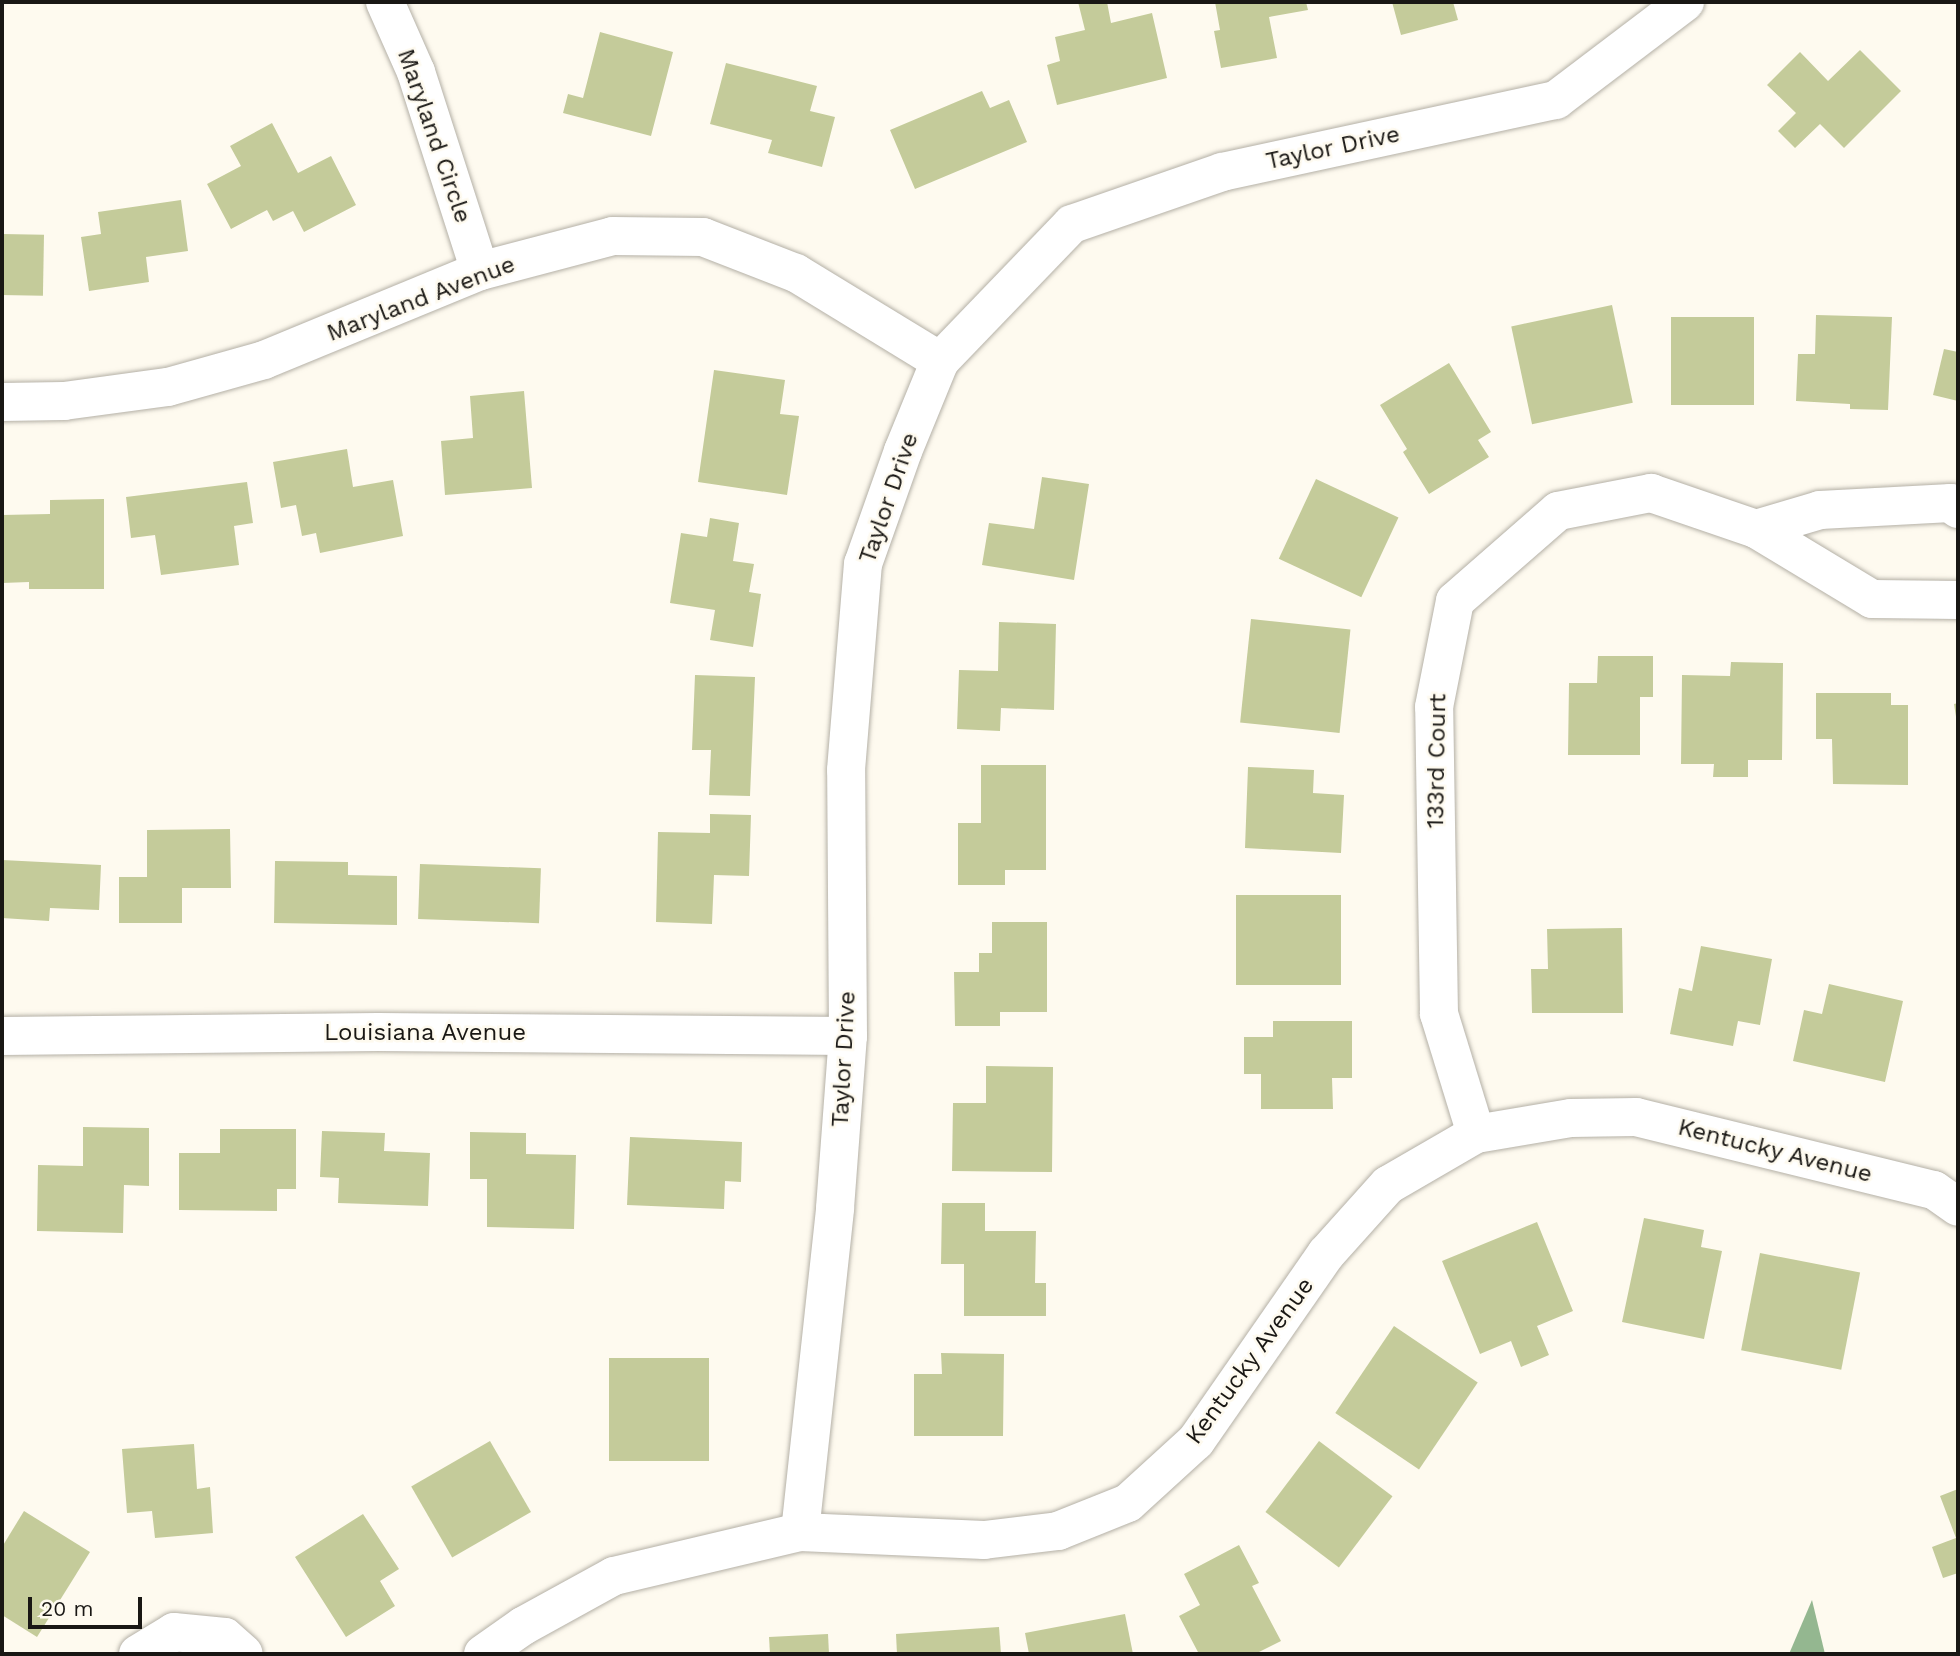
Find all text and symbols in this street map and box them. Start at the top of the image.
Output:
street label: Maryland Circle [391,45,477,227]
street label: Taylor Drive [1263,120,1403,176]
street label: Maryland Avenue [322,250,520,348]
street label: Taylor Drive [853,429,925,567]
street label: 133rd Court [1421,693,1453,829]
street label: Taylor Drive [826,990,862,1128]
street label: Louisiana Avenue [323,1019,527,1047]
street label: Kentucky Avenue [1674,1113,1876,1189]
street label: Kentucky Avenue [1179,1271,1321,1451]
scale bar [32,1582,145,1626]
text: 20 m [41,1596,93,1621]

